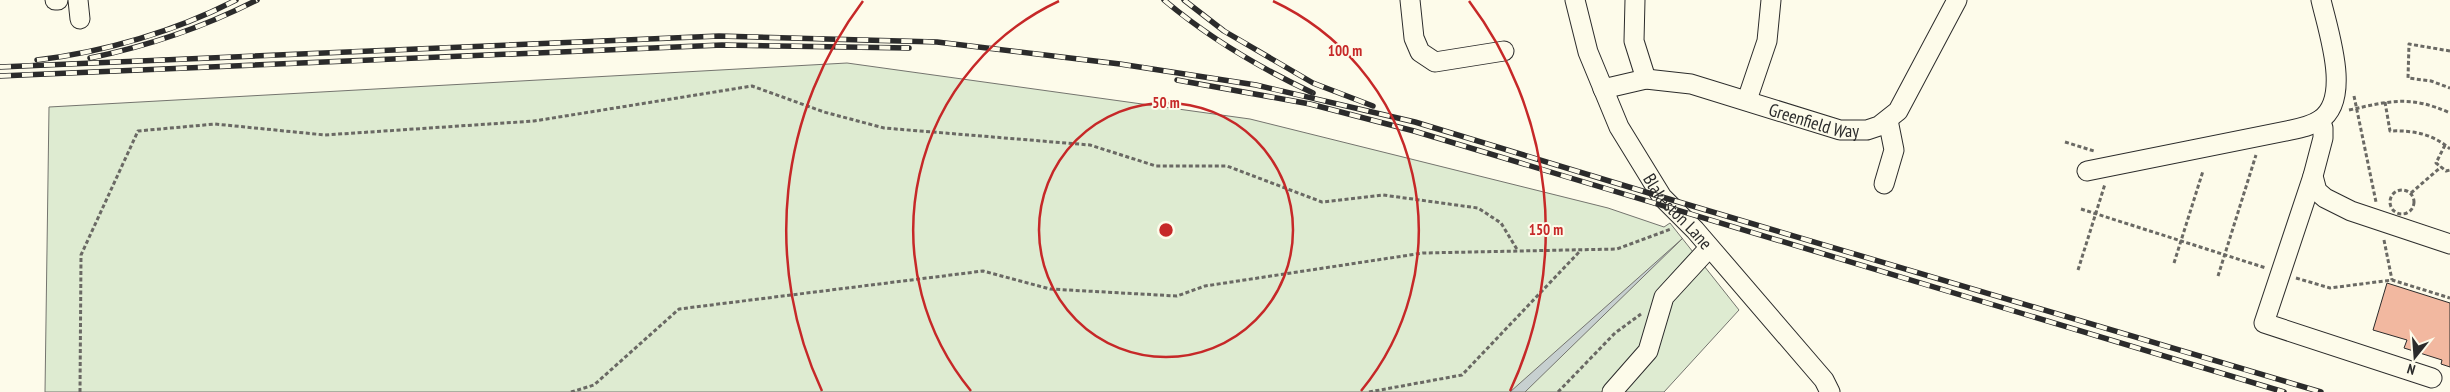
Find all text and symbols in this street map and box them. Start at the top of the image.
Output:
text: 100 m [1328,41,1362,60]
text: 50 m [1152,93,1180,112]
street label: Greenfield Way [1766,97,1859,143]
street label: Blakeston Lane [1639,169,1718,254]
text: 150 m [1529,220,1563,239]
centre of rings [1157,221,1175,239]
north arrow [2390,332,2440,382]
text: N [2405,360,2417,379]

